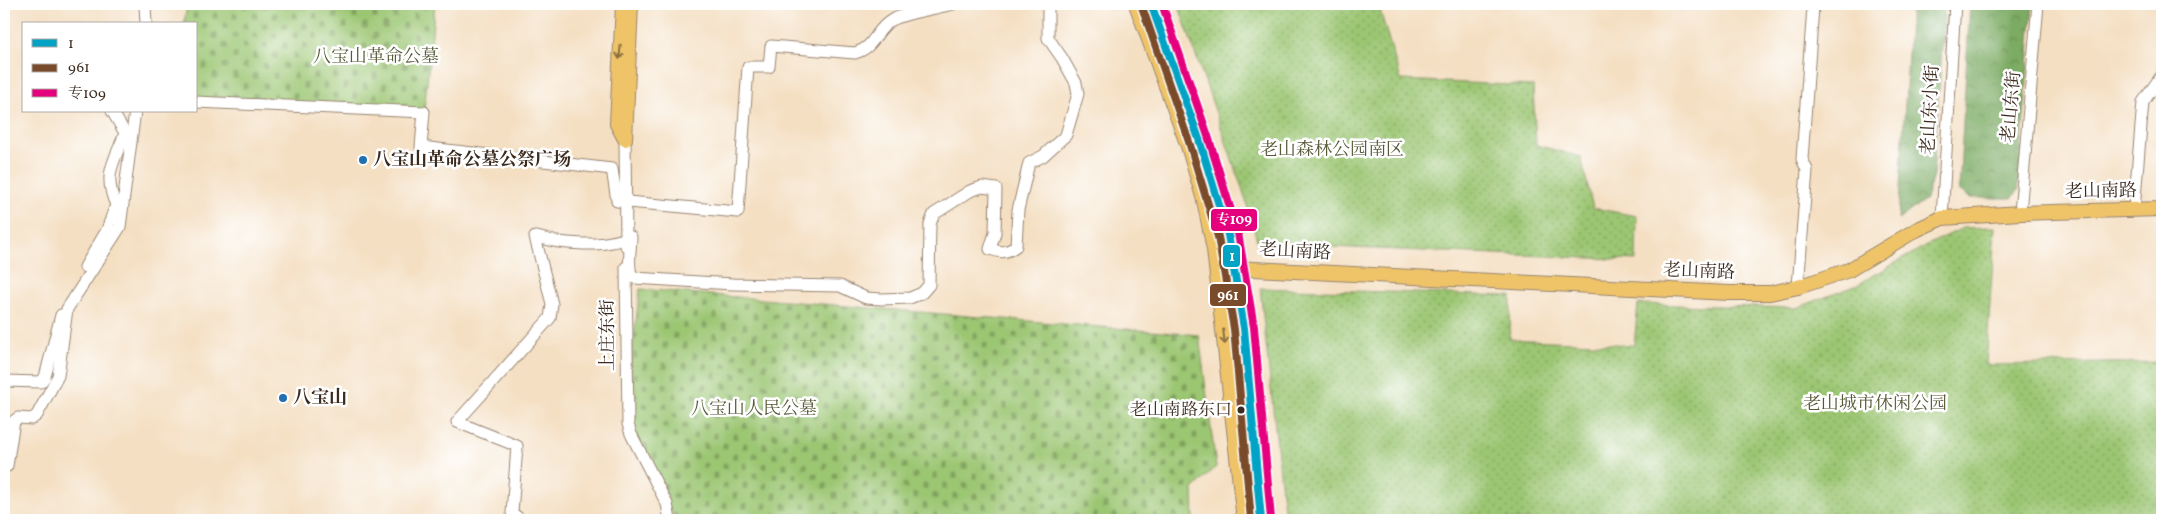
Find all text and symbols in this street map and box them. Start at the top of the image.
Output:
legend [22,22,198,112]
text: 1 [68,34,74,55]
one-way arrow [615,44,625,60]
park label: 八宝山革命公墓 [313,45,439,70]
text: 961 [68,58,90,79]
street label: 老山东小街 [1916,64,1946,156]
street label: 老山东街 [1996,70,2028,144]
text: 专109 [68,84,106,105]
park label: 老山森林公园南区 [1260,138,1404,163]
place label: 八宝山革命公墓公祭广场 [373,148,571,173]
marker: 八宝山革命公墓公祭广场 [357,154,369,166]
street label: 老山南路 [2065,179,2137,205]
line badge: 专109 [1210,208,1258,232]
text: 专109 [1216,211,1252,230]
street label: 老山南路 [1258,238,1332,266]
line badge: 1 [1222,244,1241,268]
text: 1 [1229,248,1235,267]
street label: 老山南路 [1663,258,1735,286]
line badge: 961 [1209,283,1247,307]
text: 961 [1217,287,1239,306]
street label: 上庄东街 [596,299,621,371]
one-way arrow [1219,328,1229,344]
place label: 八宝山 [293,386,347,411]
marker: 八宝山 [277,392,289,404]
park label: 老山城市休闲公园 [1803,392,1947,417]
park label: 八宝山人民公墓 [691,397,817,422]
place label: 老山南路东口 [1130,399,1232,422]
marker: 老山南路东口 [1236,405,1246,415]

